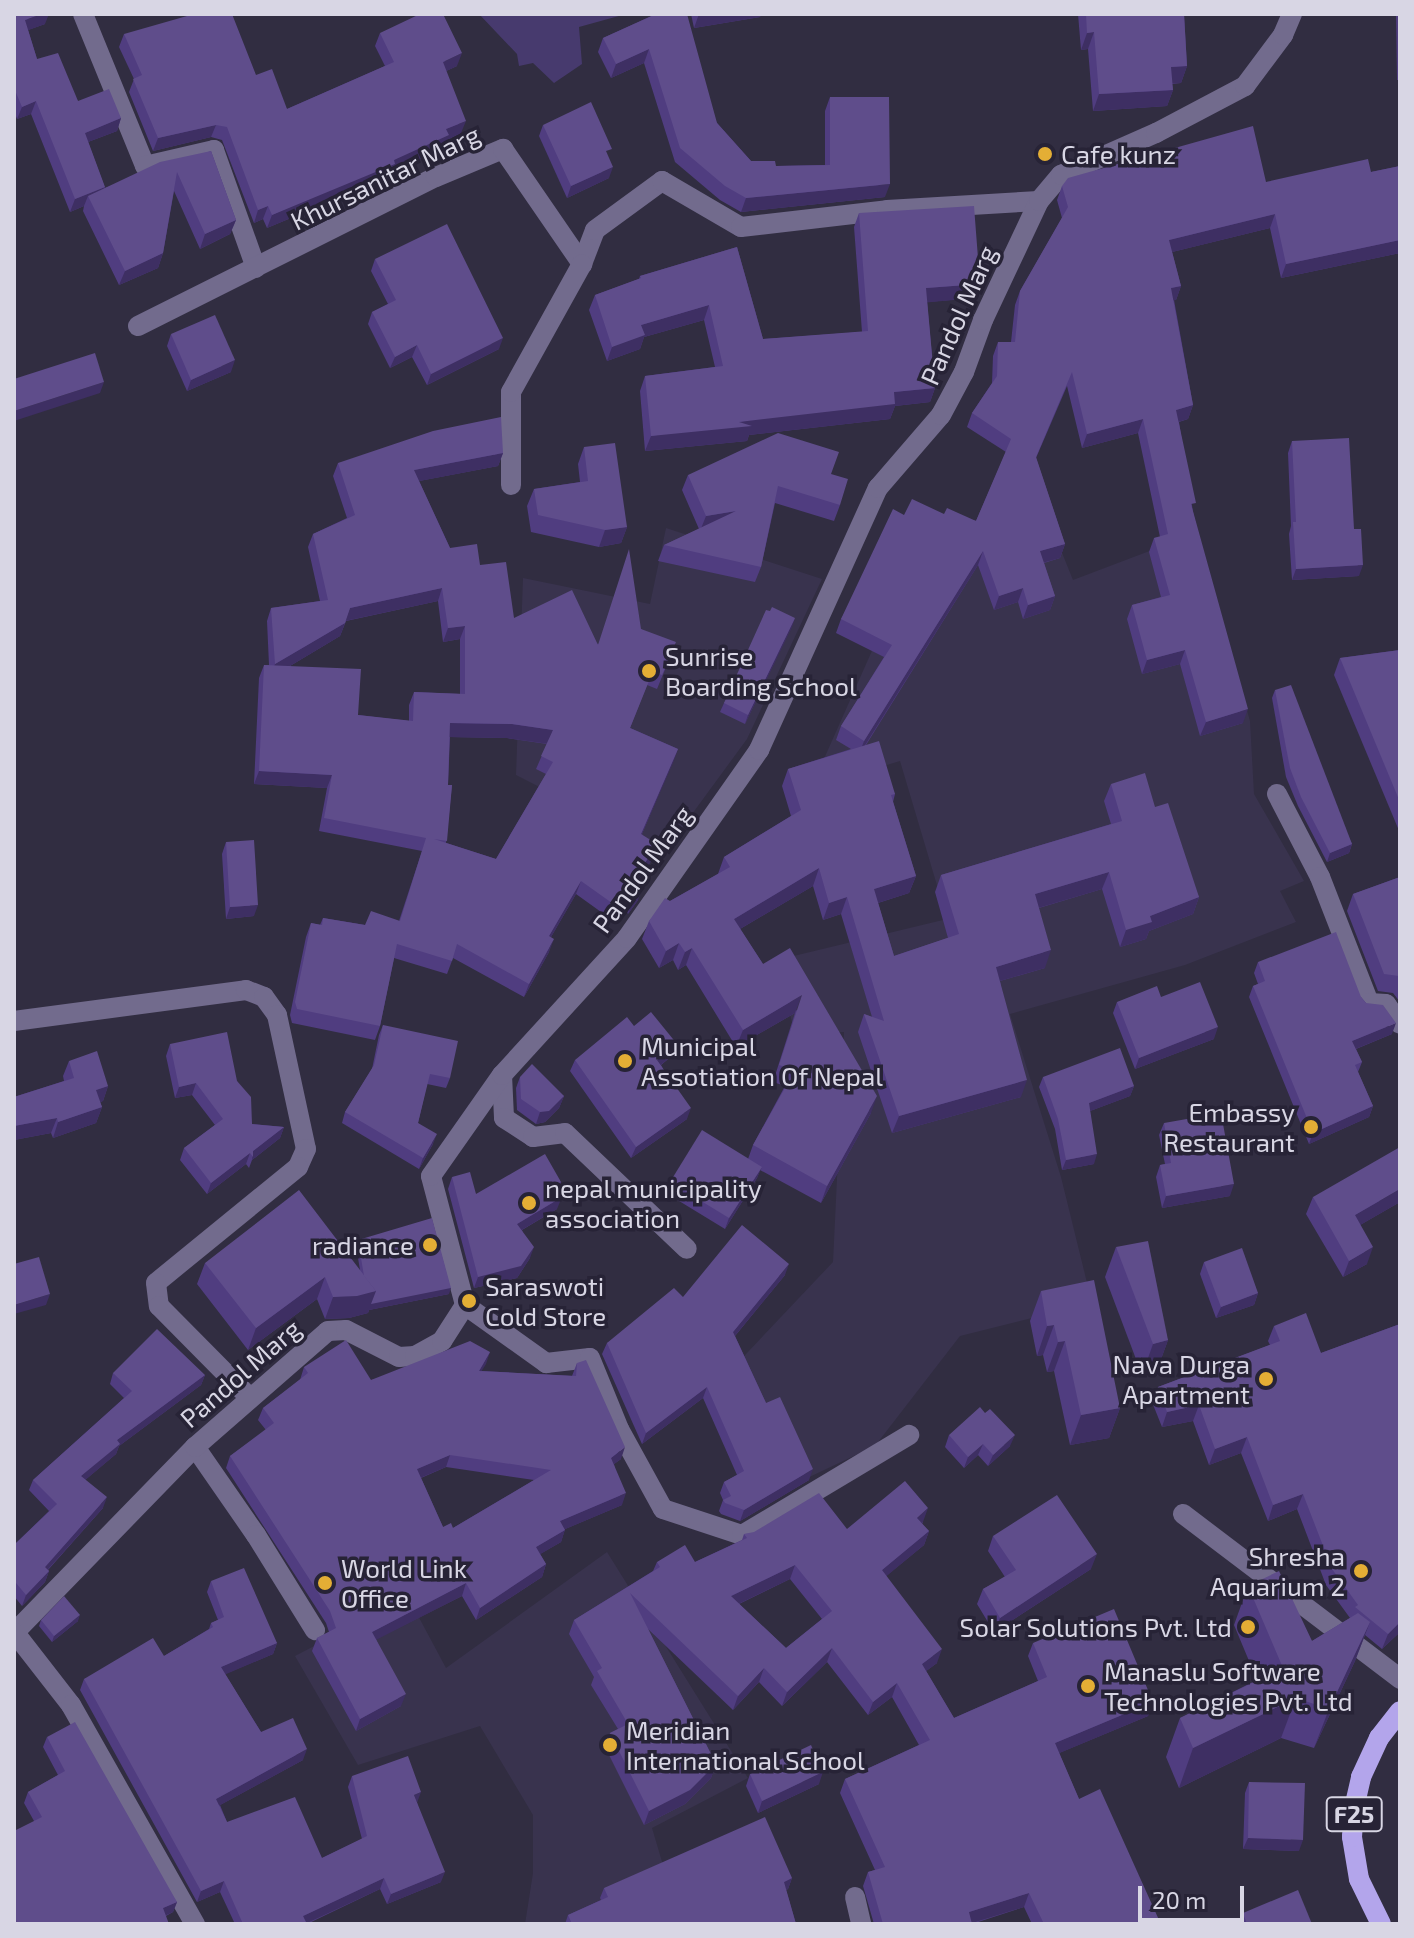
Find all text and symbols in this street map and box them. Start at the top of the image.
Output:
street label: Khursanitar Marg [285,118,485,236]
place label: Cafe kunz [1061,138,1176,170]
marker: Cafe kunz [1036,145,1054,163]
street label: Pandol Marg [913,240,1003,390]
place label: Sunrise Boarding School [665,640,857,702]
marker: Sunrise Boarding School [640,662,658,680]
street label: Pandol Marg [585,799,699,939]
place label: Municipal Assotiation Of Nepal [641,1030,883,1092]
marker: Municipal Assotiation Of Nepal [616,1052,634,1070]
place label: Embassy Restaurant [1163,1096,1295,1158]
marker: Embassy Restaurant [1302,1118,1320,1136]
place label: nepal municipality association [545,1172,762,1234]
marker: nepal municipality association [520,1194,538,1212]
place label: radiance [312,1229,414,1261]
marker: radiance [421,1236,439,1254]
place label: Saraswoti Cold Store [485,1270,606,1332]
marker: Saraswoti Cold Store [460,1292,478,1310]
street label: Pandol Marg [173,1312,307,1434]
place label: Nava Durga Apartment [1113,1348,1250,1410]
marker: Nava Durga Apartment [1257,1370,1275,1388]
place label: Shresha Aquarium 2 [1210,1540,1345,1602]
place label: World Link Office [341,1552,467,1614]
marker: Shresha Aquarium 2 [1352,1562,1370,1580]
marker: World Link Office [316,1574,334,1592]
place label: Solar Solutions Pvt. Ltd [959,1611,1232,1643]
marker: Solar Solutions Pvt. Ltd [1239,1618,1257,1636]
place label: Manaslu Software Technologies Pvt. Ltd [1104,1655,1353,1716]
marker: Manaslu Software Technologies Pvt. Ltd [1079,1677,1097,1695]
place label: Meridian International School [626,1714,865,1776]
marker: Meridian International School [601,1736,619,1754]
road number: F25 [1324,1794,1384,1834]
scale bar [1142,1870,1248,1920]
text: 20 m [1152,1885,1206,1914]

